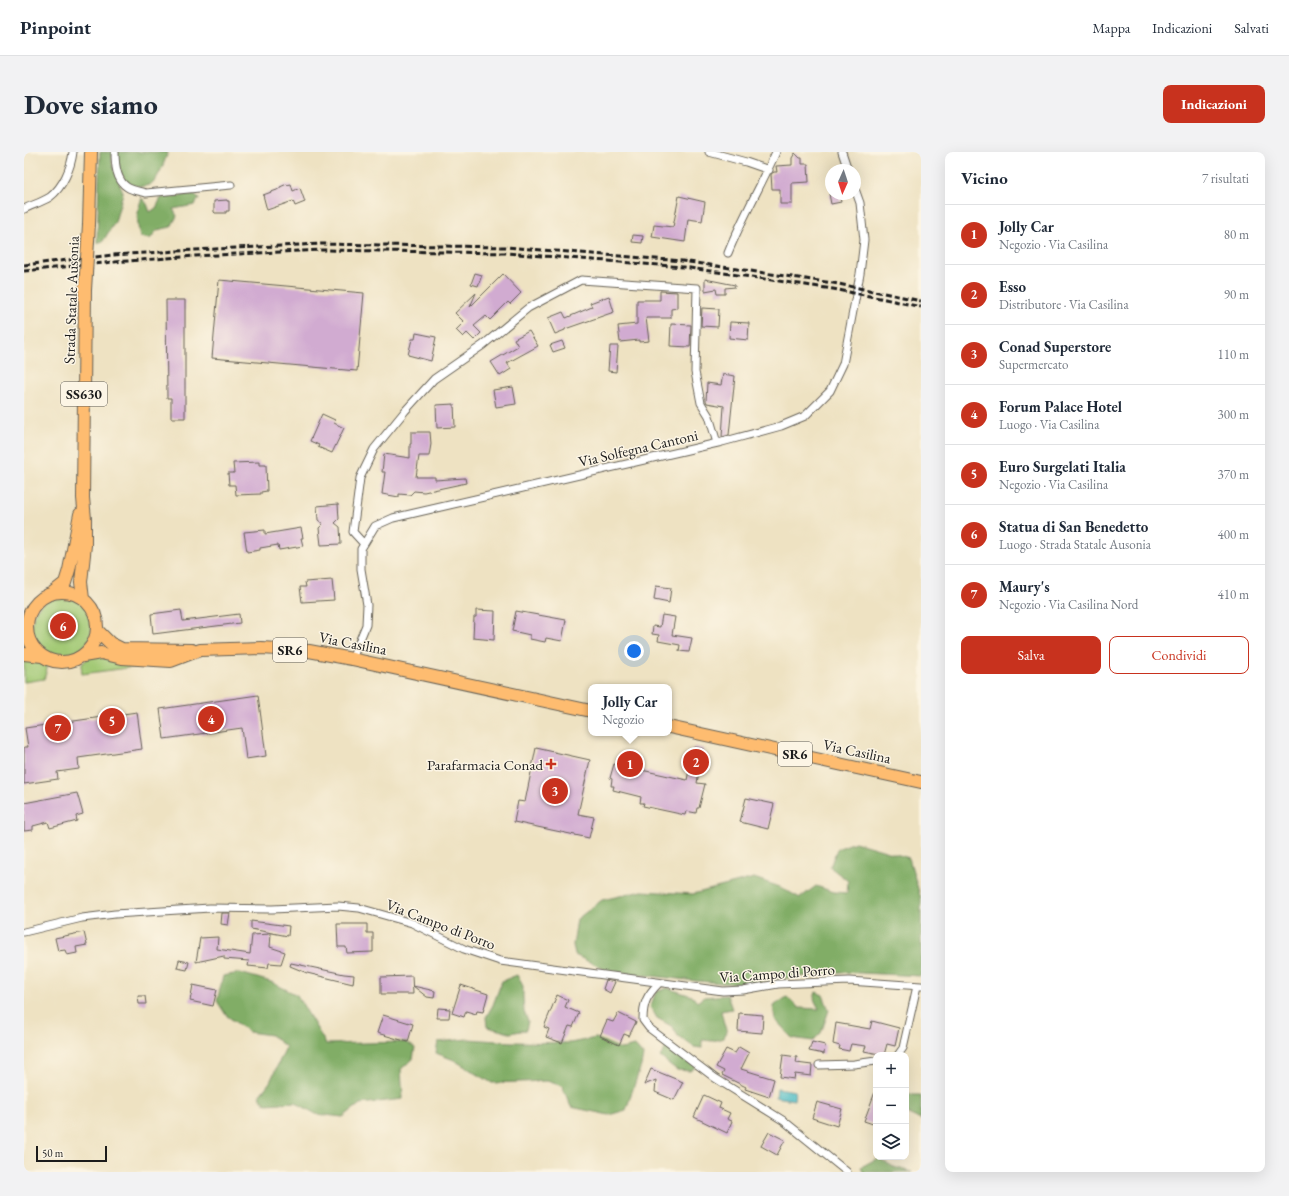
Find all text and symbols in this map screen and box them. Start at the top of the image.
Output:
text: Pinpoint [20,15,91,40]
text: Mappa [1093,19,1130,37]
text: Indicazioni [1152,19,1212,37]
text: Salvati [1234,19,1269,37]
button: Indicazioni [1163,85,1265,123]
text: Dove siamo [24,86,158,122]
north arrow [825,164,861,200]
text: Vicino [961,167,1008,189]
text: 7 risultati [1202,170,1249,187]
text: Jolly Car [999,217,1054,236]
text: 1 [971,226,977,243]
text: 80 m [1224,226,1249,243]
street label: Strada Statale Ausonia [59,236,83,364]
text: Negozio · Via Casilina [999,236,1108,253]
text: Esso [999,277,1026,296]
text: 2 [971,286,977,303]
text: 90 m [1224,286,1249,303]
text: Distributore · Via Casilina [999,296,1129,313]
text: Conad Superstore [999,337,1111,356]
text: 3 [971,346,977,363]
text: 110 m [1218,346,1249,363]
text: Supermercato [999,356,1068,373]
road number: SS630 [61,382,107,406]
text: Forum Palace Hotel [999,397,1122,416]
text: 4 [971,406,977,423]
text: 300 m [1218,406,1249,423]
text: Luogo · Via Casilina [999,416,1099,433]
street label: Via Solfegna Cantoni [576,425,700,471]
text: Euro Surgelati Italia [999,457,1126,476]
text: 5 [971,466,977,483]
text: 370 m [1218,466,1249,483]
text: Negozio · Via Casilina [999,476,1108,493]
text: Statua di San Benedetto [999,517,1148,536]
text: 6 [971,526,977,543]
text: 400 m [1218,526,1249,543]
text: Luogo · Strada Statale Ausonia [999,536,1151,553]
text: Maury's [999,577,1050,596]
text: 7 [971,586,977,603]
text: 410 m [1218,586,1249,603]
text: Negozio · Via Casilina Nord [999,596,1138,613]
pin: 6 [50,611,76,641]
street label: Via Casilina [317,627,389,659]
button: Salva [961,636,1101,674]
button: Condividi [1109,636,1249,674]
road number: SR6 [273,638,307,662]
your location [624,641,644,661]
popup [588,684,672,736]
text: Jolly Car [602,692,658,711]
pin: 4 [198,704,224,734]
pin: 5 [99,706,125,736]
text: Negozio [602,711,644,728]
pin: 7 [45,713,71,743]
street label: Via Casilina [821,735,893,767]
road number: SR6 [778,742,812,766]
pin: 2 [683,747,709,777]
pin: 1 [617,749,643,779]
place label: Parafarmacia Conad [427,755,543,774]
marker: Parafarmacia Conad [546,759,556,769]
pin: 3 [542,776,568,806]
street label: Via Campo di Porro [384,894,498,954]
street label: Via Campo di Porro [719,959,835,987]
map controls [873,1052,909,1160]
button: + [873,1052,909,1088]
button: − [873,1088,909,1124]
button: layers [873,1124,909,1160]
scale bar [36,1144,107,1163]
text: 50 m [42,1146,63,1160]

